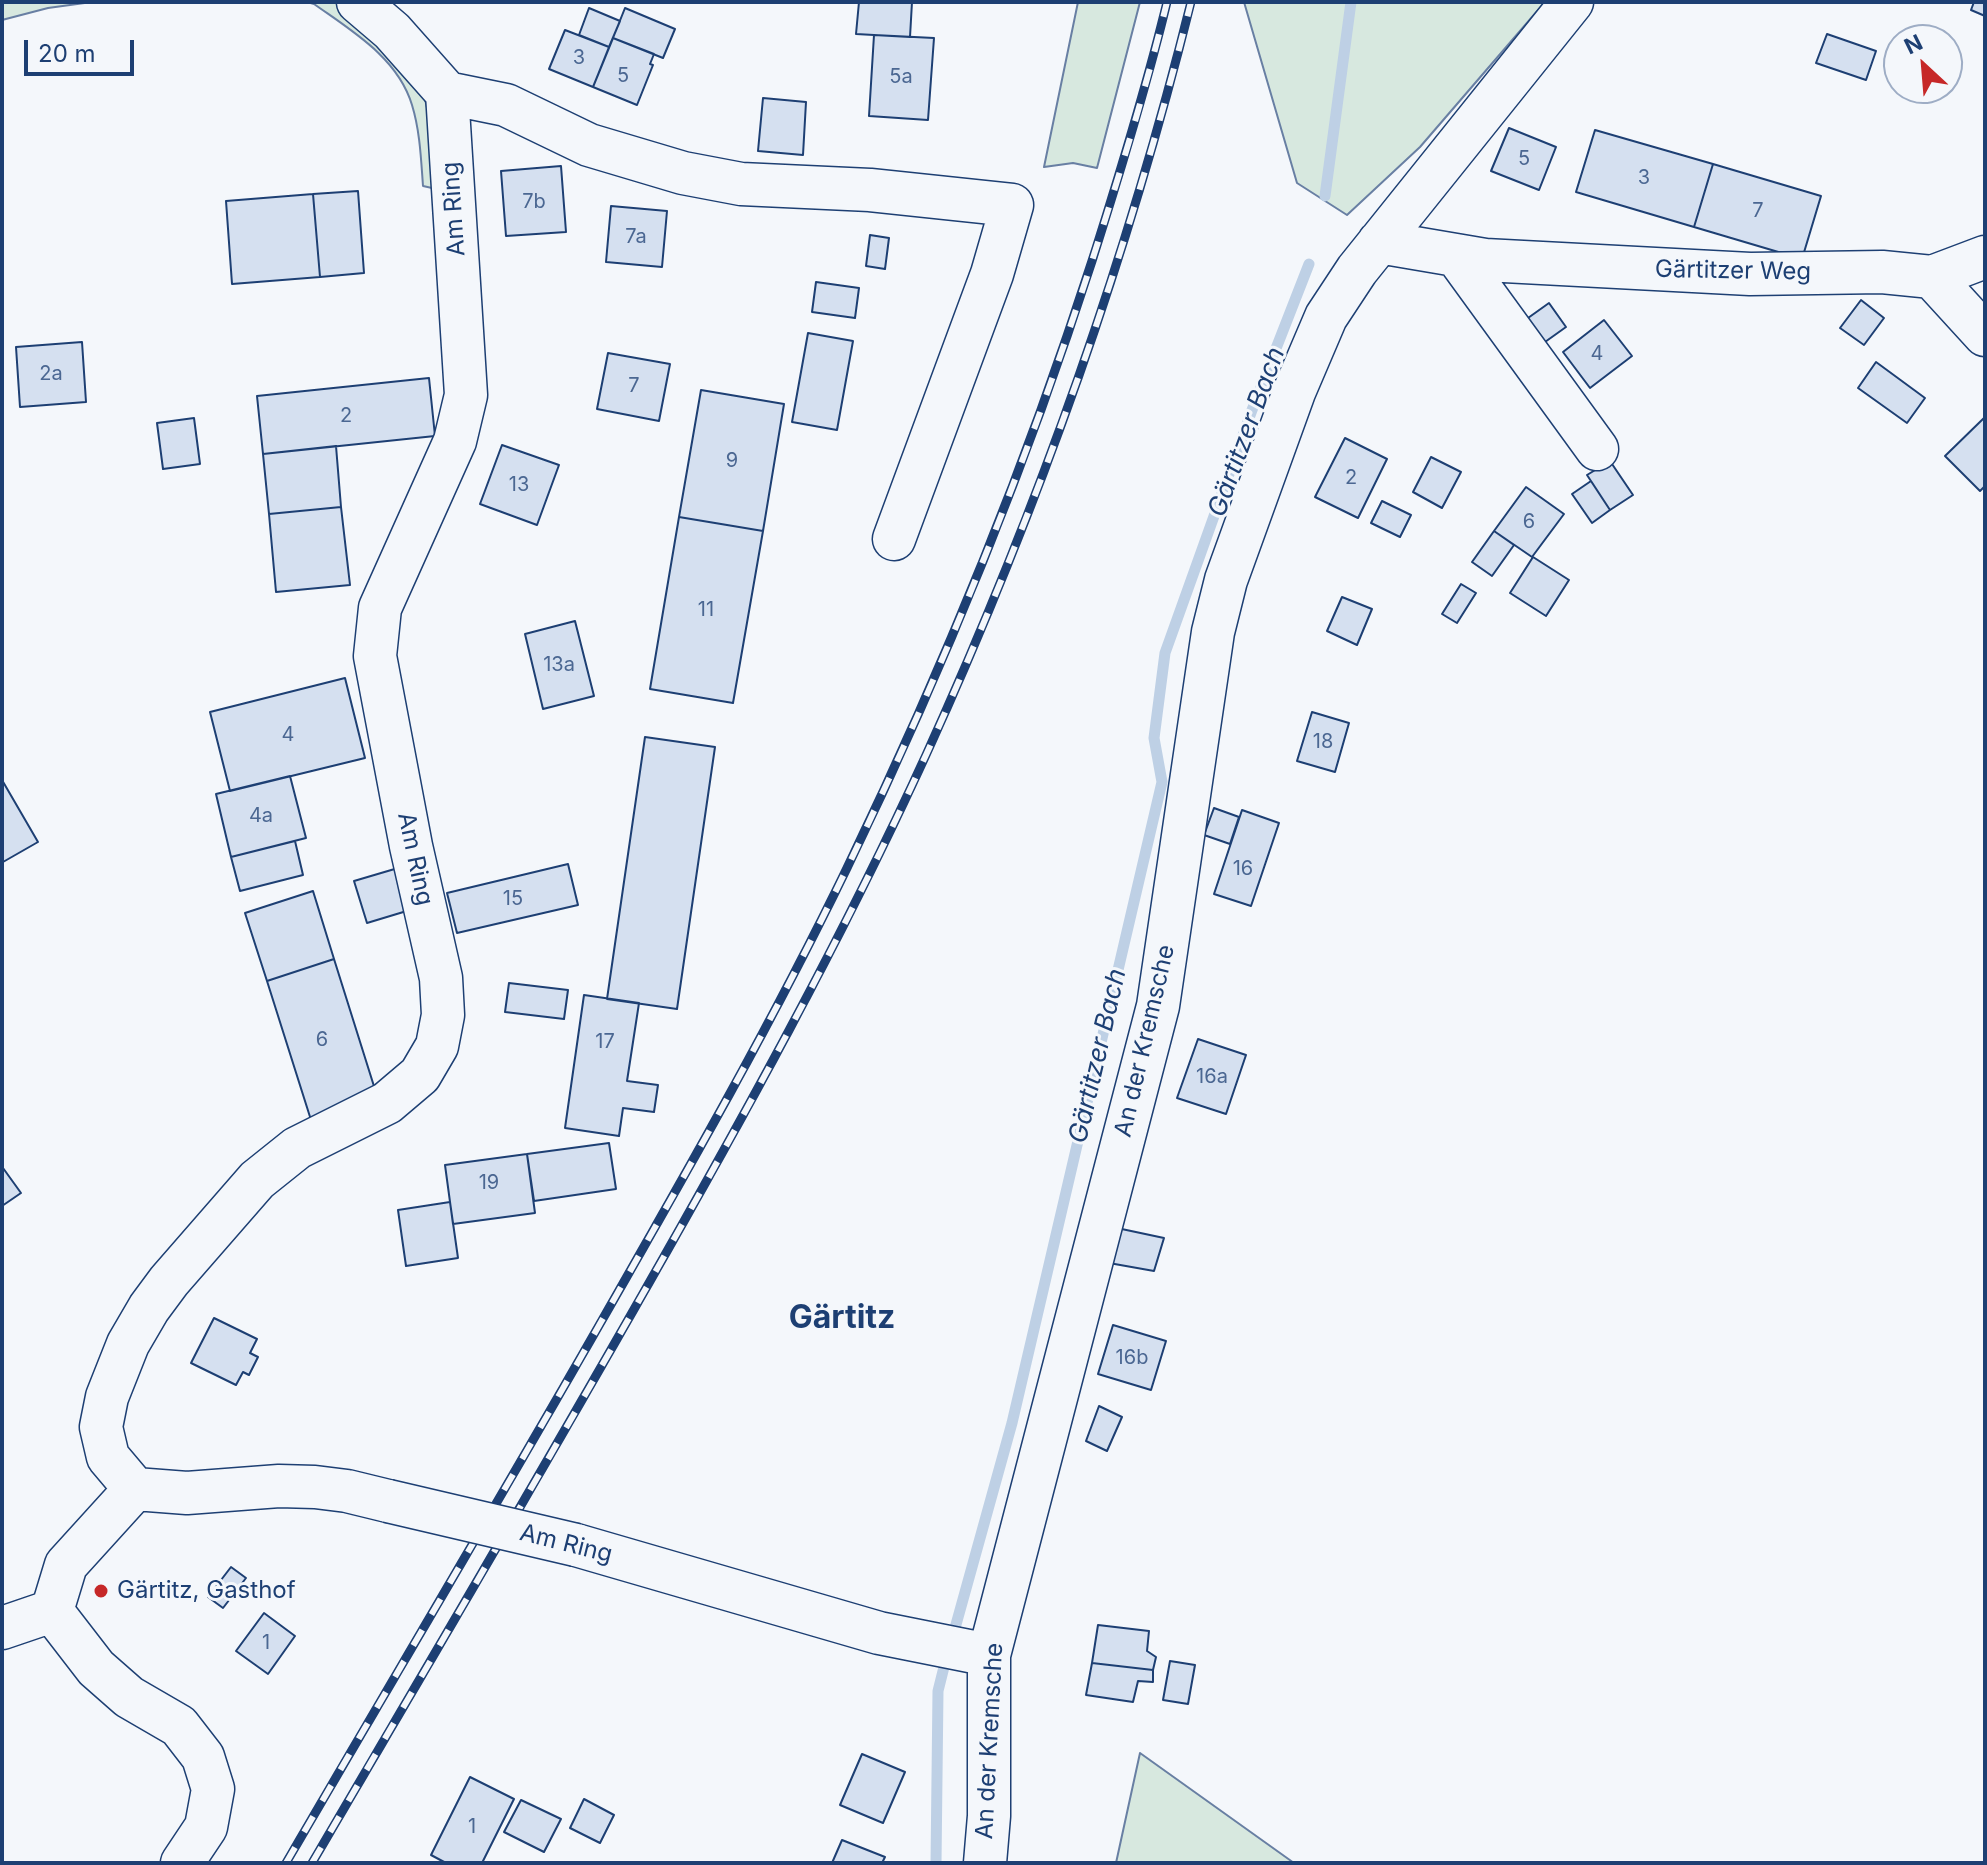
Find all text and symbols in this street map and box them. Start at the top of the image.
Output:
scale bar [28,24,138,74]
north arrow [1883,24,1963,104]
text: N [1900,29,1927,60]
text: 20 m [38,39,96,68]
house number: 3 [573,46,585,70]
house number: 5 [617,64,629,88]
house number: 5a [889,65,913,89]
house number: 5 [1518,147,1530,171]
street label: Am Ring [436,161,472,257]
house number: 3 [1638,166,1650,190]
house number: 7b [522,190,546,214]
house number: 7 [1752,199,1764,223]
house number: 7a [625,225,647,249]
street label: Gärtitzer Weg [1655,255,1811,287]
house number: 4 [1591,342,1603,366]
water label: Gärtitzer Bach [1202,343,1292,521]
house number: 2a [39,362,63,386]
house number: 7 [628,374,640,398]
house number: 2 [340,404,352,428]
house number: 9 [726,449,738,473]
house number: 2 [1345,466,1357,490]
house number: 13 [509,473,529,497]
house number: 6 [1523,510,1535,534]
house number: 11 [698,598,714,622]
house number: 13a [543,653,575,677]
house number: 4 [282,723,294,747]
house number: 18 [1313,730,1333,754]
house number: 4a [249,804,273,828]
street label: Am Ring [391,810,439,908]
house number: 16 [1233,857,1253,881]
house number: 15 [503,887,523,911]
street label: An der Kremsche [1109,942,1181,1140]
water label: Gärtitzer Bach [1063,966,1133,1146]
house number: 6 [316,1028,328,1052]
house number: 17 [595,1030,615,1054]
house number: 16a [1196,1065,1228,1089]
house number: 19 [479,1171,499,1195]
district label: Gärtitz [789,1299,895,1337]
house number: 16b [1116,1346,1148,1370]
street label: Am Ring [517,1519,615,1569]
place label: Gärtitz, Gasthof [117,1577,296,1605]
marker: Gärtitz, Gasthof [92,1582,110,1600]
house number: 1 [262,1631,270,1655]
street label: An der Kremsche [970,1642,1010,1840]
house number: 1 [468,1815,476,1839]

